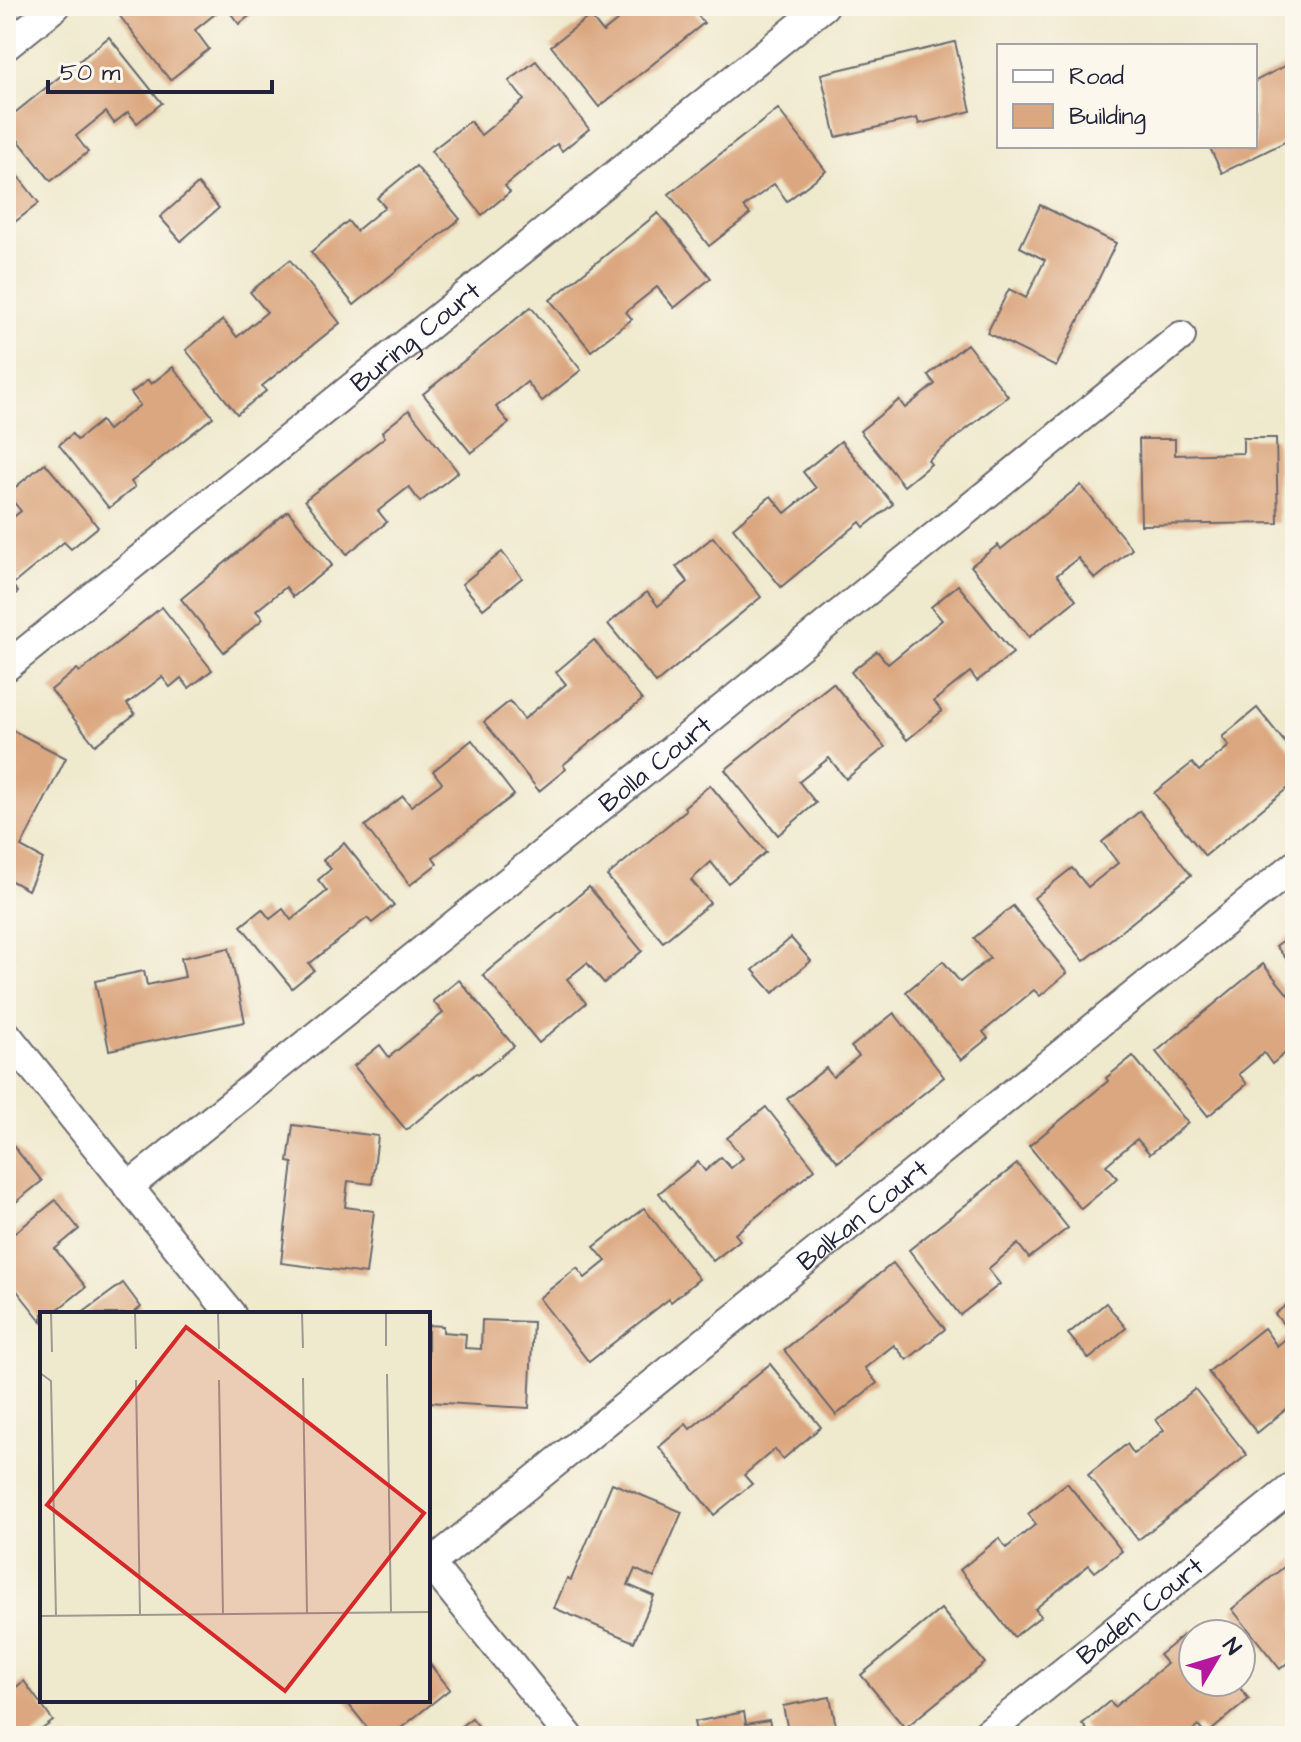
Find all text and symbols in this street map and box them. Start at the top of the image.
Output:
scale bar [48,44,272,94]
legend [997,44,1257,148]
text: 50 m [60,56,121,90]
text: Road [1069,60,1124,94]
text: Building [1069,100,1146,135]
street label: Buring Court [343,273,489,401]
street label: Bolla Court [591,707,720,821]
street label: Balkan Court [790,1151,937,1279]
inset map [40,1312,430,1702]
street label: Baden Court [1069,1549,1212,1673]
north arrow [1177,1618,1257,1698]
text: N [1215,1632,1248,1662]

